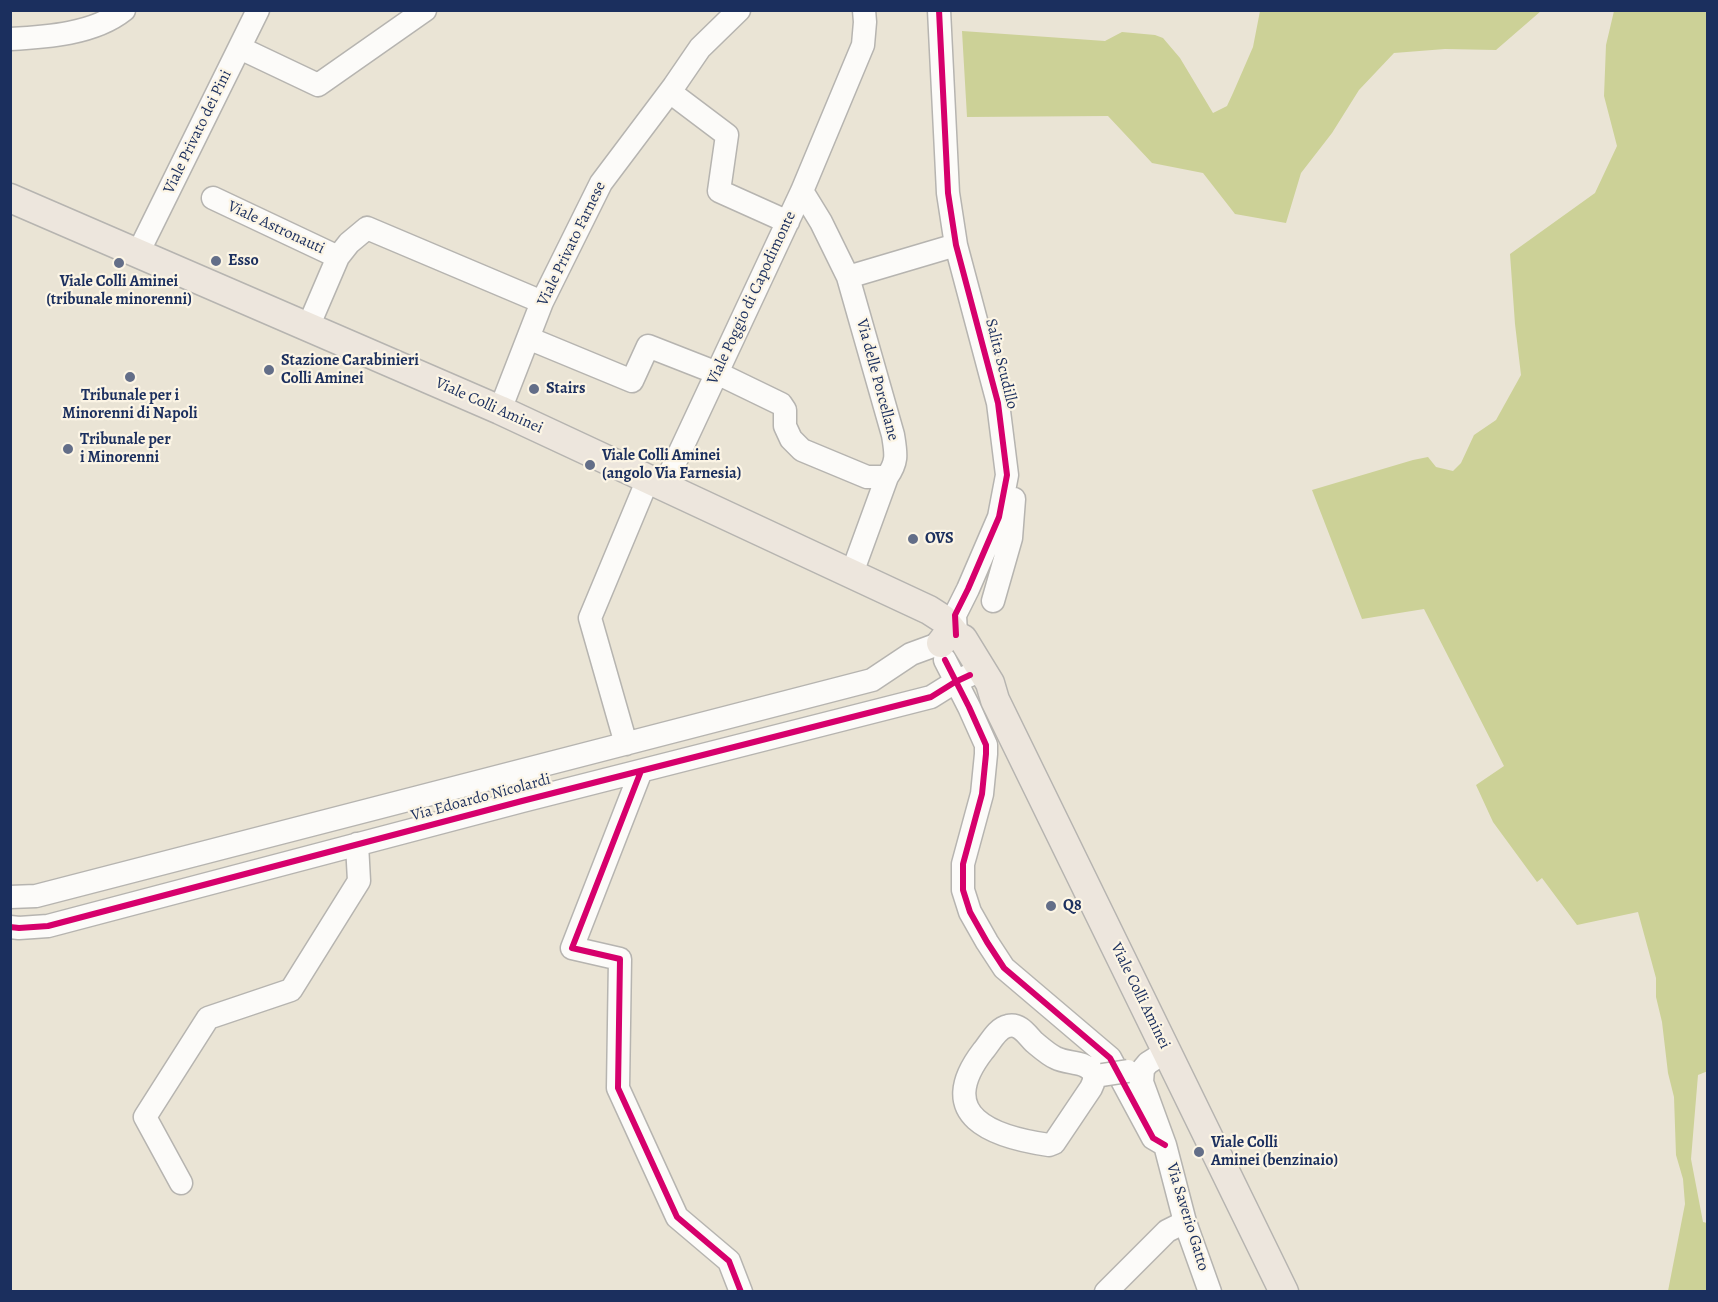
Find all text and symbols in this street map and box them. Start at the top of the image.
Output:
street label: Viale Privato dei Pini [160,67,236,197]
street label: Viale Privato Farnese [534,179,610,309]
street label: Viale Astronauti [224,197,328,259]
street label: Viale Poggio di Capodimonte [703,208,801,388]
place label: Esso [228,251,259,271]
marker: Esso [209,254,223,268]
marker: Viale Colli Aminei (tribunale minorenni) [112,256,126,270]
place label: Viale Colli Aminei (tribunale minorenni) [46,272,192,310]
street label: Via delle Porcellane [852,317,902,443]
street label: Salita Scudillo [981,317,1021,411]
place label: Stazione Carabinieri Colli Aminei [281,351,419,389]
marker: Stazione Carabinieri Colli Aminei [262,363,276,377]
marker: Tribunale per i Minorenni di Napoli [123,370,137,384]
street label: Viale Colli Aminei [432,374,546,438]
place label: Stairs [546,379,585,399]
marker: Stairs [527,382,541,396]
place label: Tribunale per i Minorenni di Napoli [62,386,198,424]
place label: Tribunale per i Minorenni [80,430,171,468]
marker: Tribunale per i Minorenni [61,442,75,456]
place label: Viale Colli Aminei (angolo Via Farnesia) [602,446,741,484]
marker: Viale Colli Aminei (angolo Via Farnesia) [583,458,597,472]
place label: OVS [925,529,954,549]
marker: OVS [906,532,920,546]
street label: Via Edoardo Nicolardi [409,770,553,826]
place label: Q8 [1063,896,1082,916]
marker: Q8 [1044,899,1058,913]
street label: Viale Colli Aminei [1106,940,1174,1052]
place label: Viale Colli Aminei (benzinaio) [1211,1133,1338,1171]
marker: Viale Colli Aminei (benzinaio) [1192,1145,1206,1159]
street label: Via Saverio Gatto [1161,1161,1213,1273]

